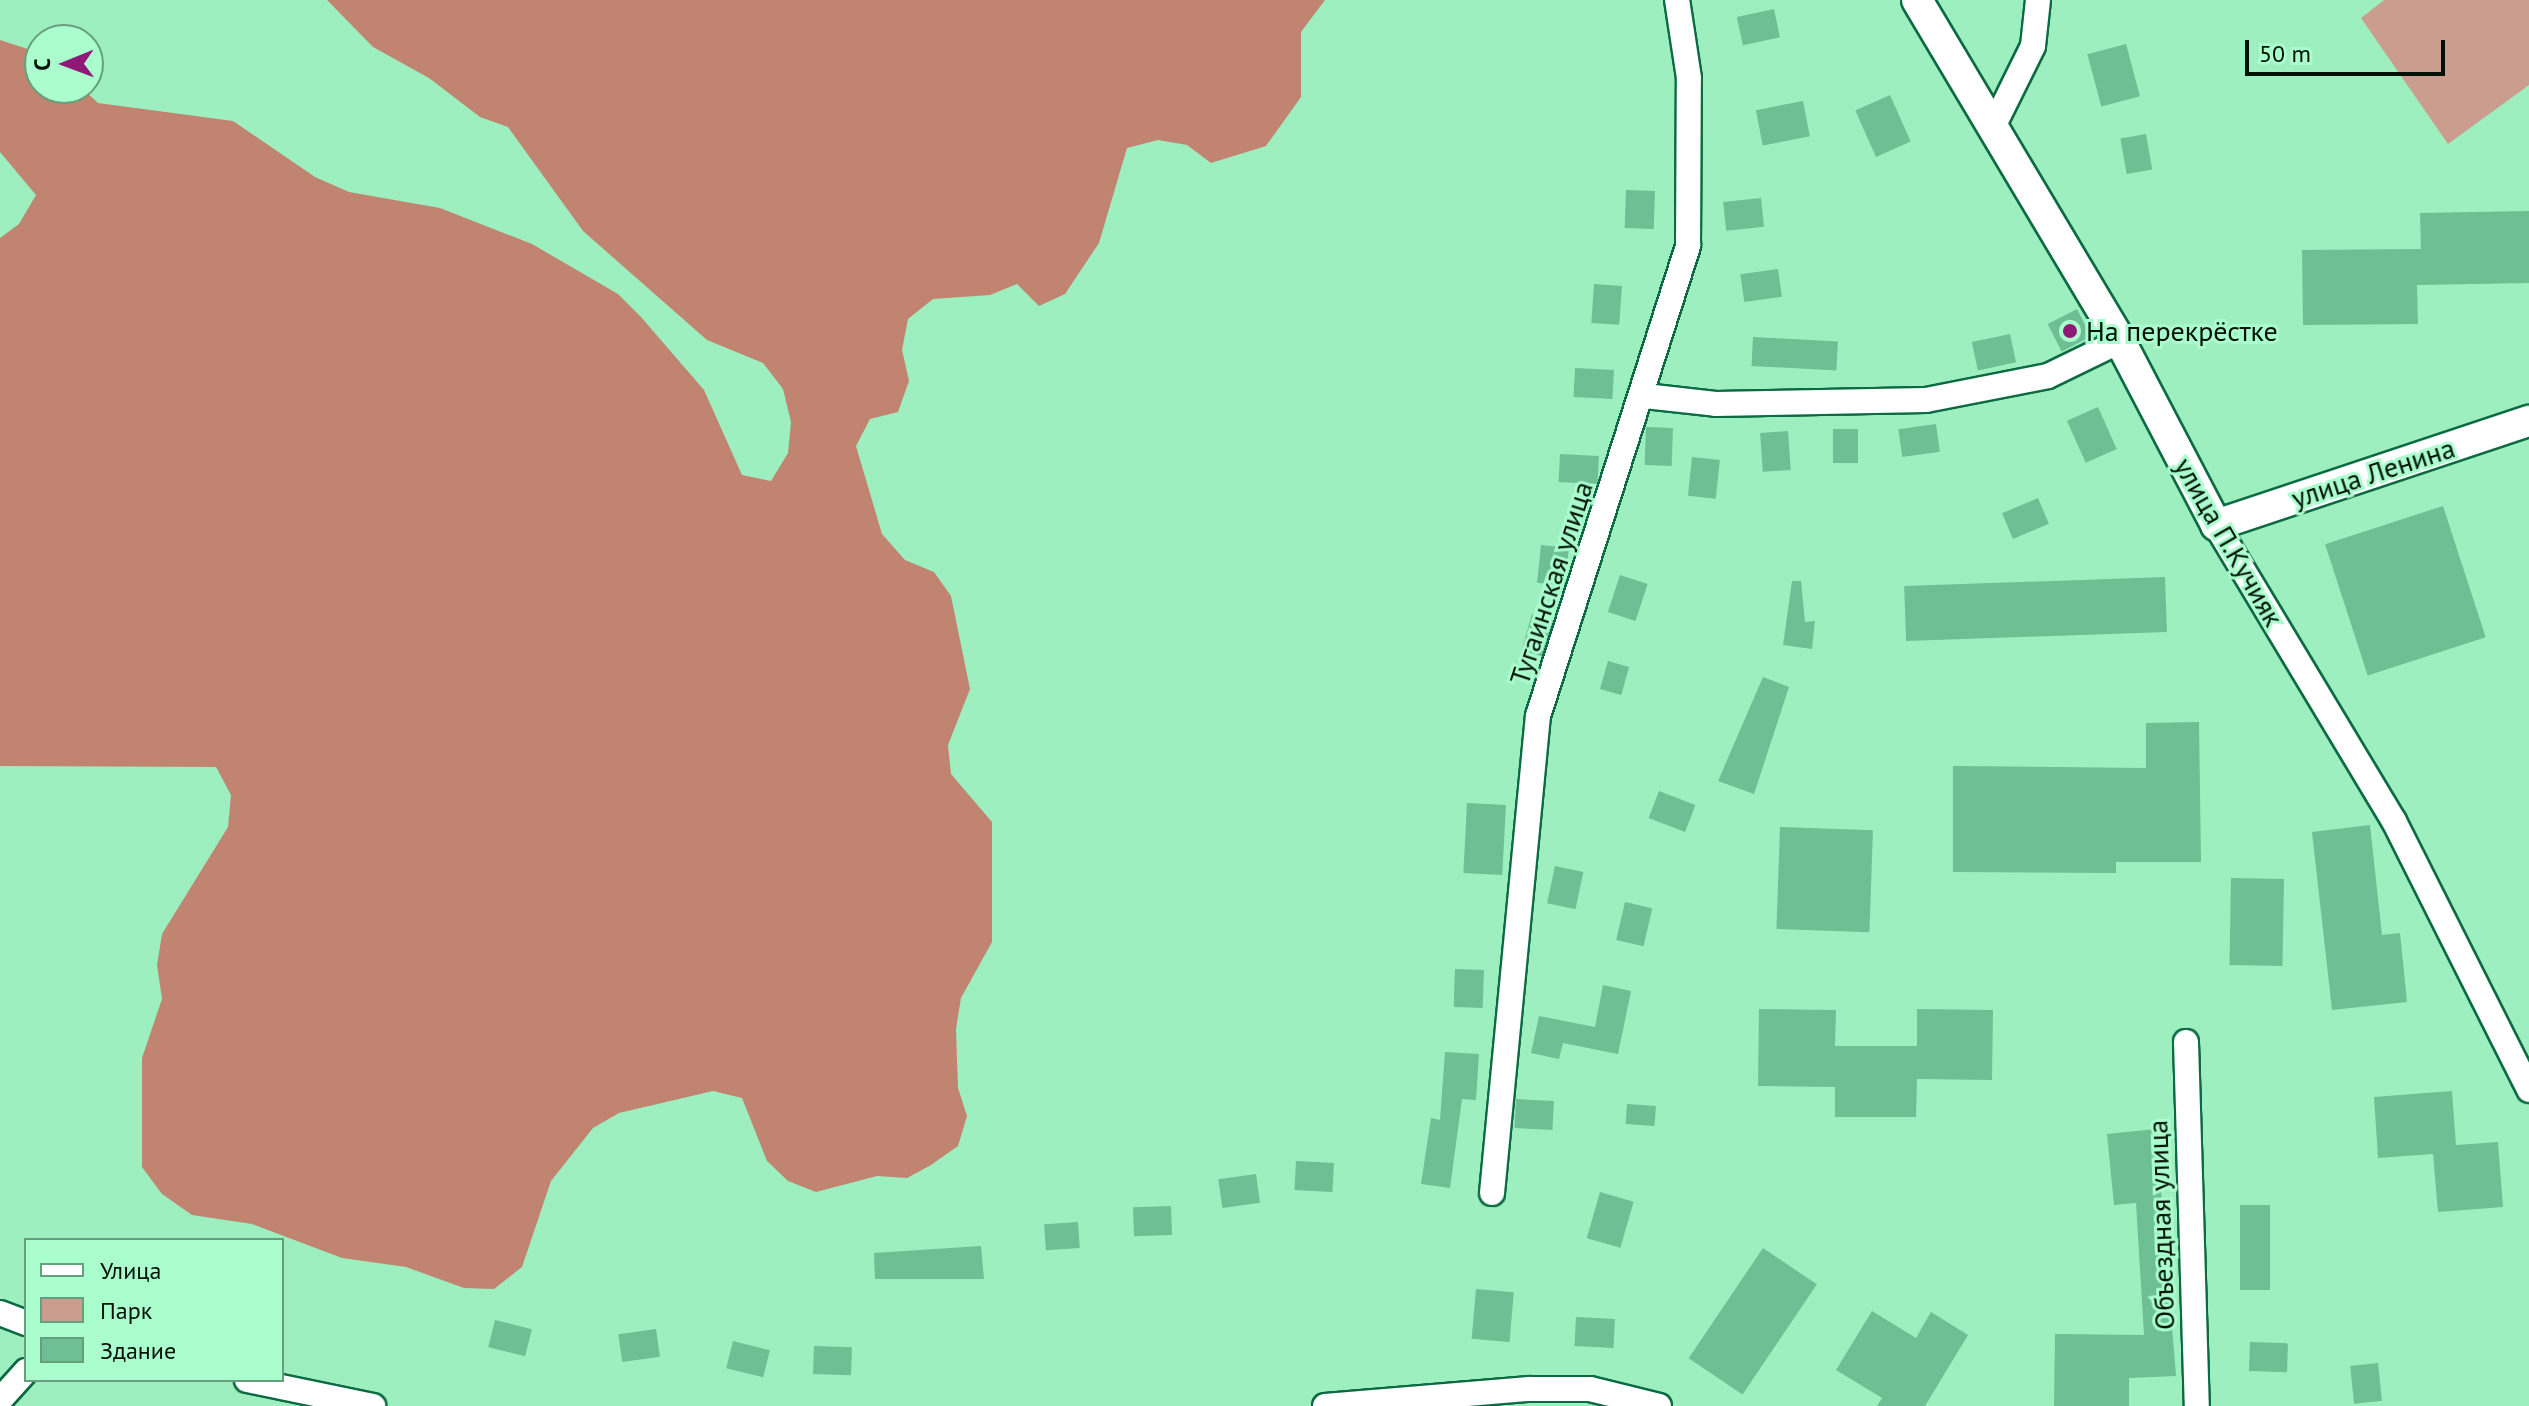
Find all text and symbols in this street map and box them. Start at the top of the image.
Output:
north arrow [24,24,104,104]
scale bar [2249,24,2449,74]
text: 50 m [2259,38,2311,69]
text: С [28,58,56,71]
place label: На перекрёстке [2086,314,2278,348]
marker: На перекрёстке [2061,322,2079,340]
street label: улица Ленина [2287,431,2459,515]
street label: улица П.Кучияк [2167,452,2291,632]
street label: Тугаинская улица [1502,477,1600,689]
street label: Объездная улица [2141,1119,2181,1331]
legend [24,1238,284,1382]
text: Улица [100,1255,161,1286]
text: Парк [100,1295,152,1326]
text: Здание [100,1335,176,1366]

